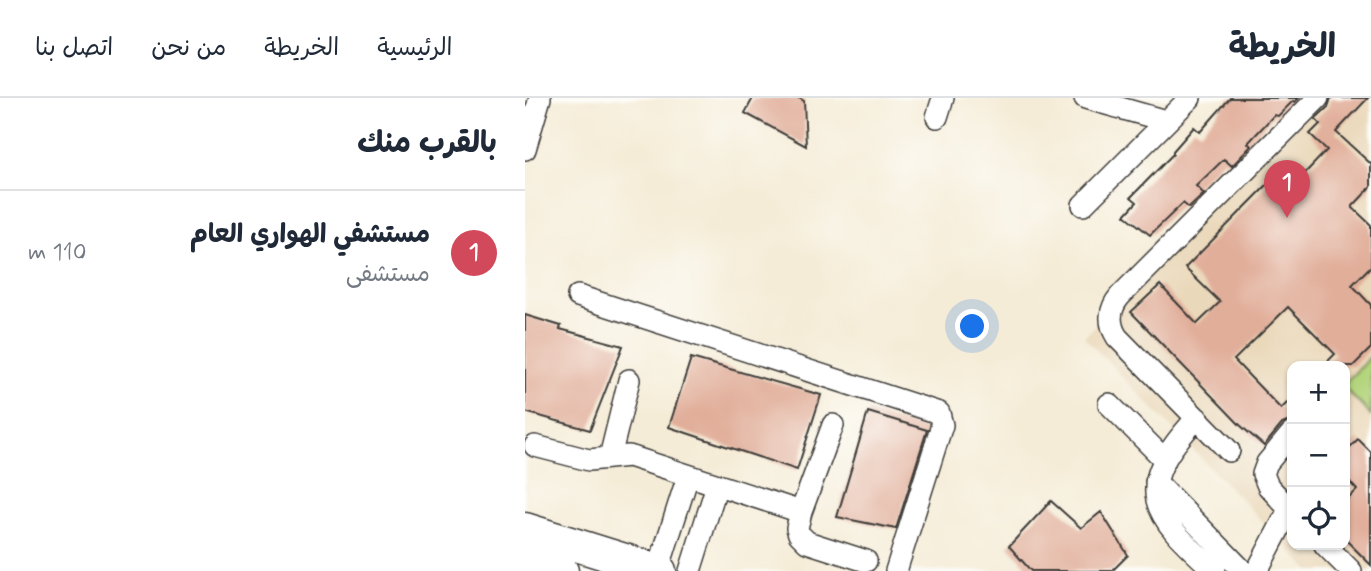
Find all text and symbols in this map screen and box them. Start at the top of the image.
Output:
text: الخريطة [1229,26,1336,70]
text: اتصل بنا [35,33,113,64]
text: من نحن [151,33,226,64]
text: الخريطة [264,33,339,64]
text: الرئيسية [377,33,453,64]
text: بالقرب منك [357,124,497,163]
pin: 1 [1264,160,1310,218]
text: مستشفي الهواري العام [190,218,430,252]
text: 110 m [28,238,87,268]
text: 1 [469,238,479,268]
text: مستشفى [346,260,430,290]
your location [955,309,989,343]
map controls [1287,361,1350,550]
button: + [1287,361,1350,424]
button: − [1287,424,1350,487]
button: locate [1287,487,1350,550]

